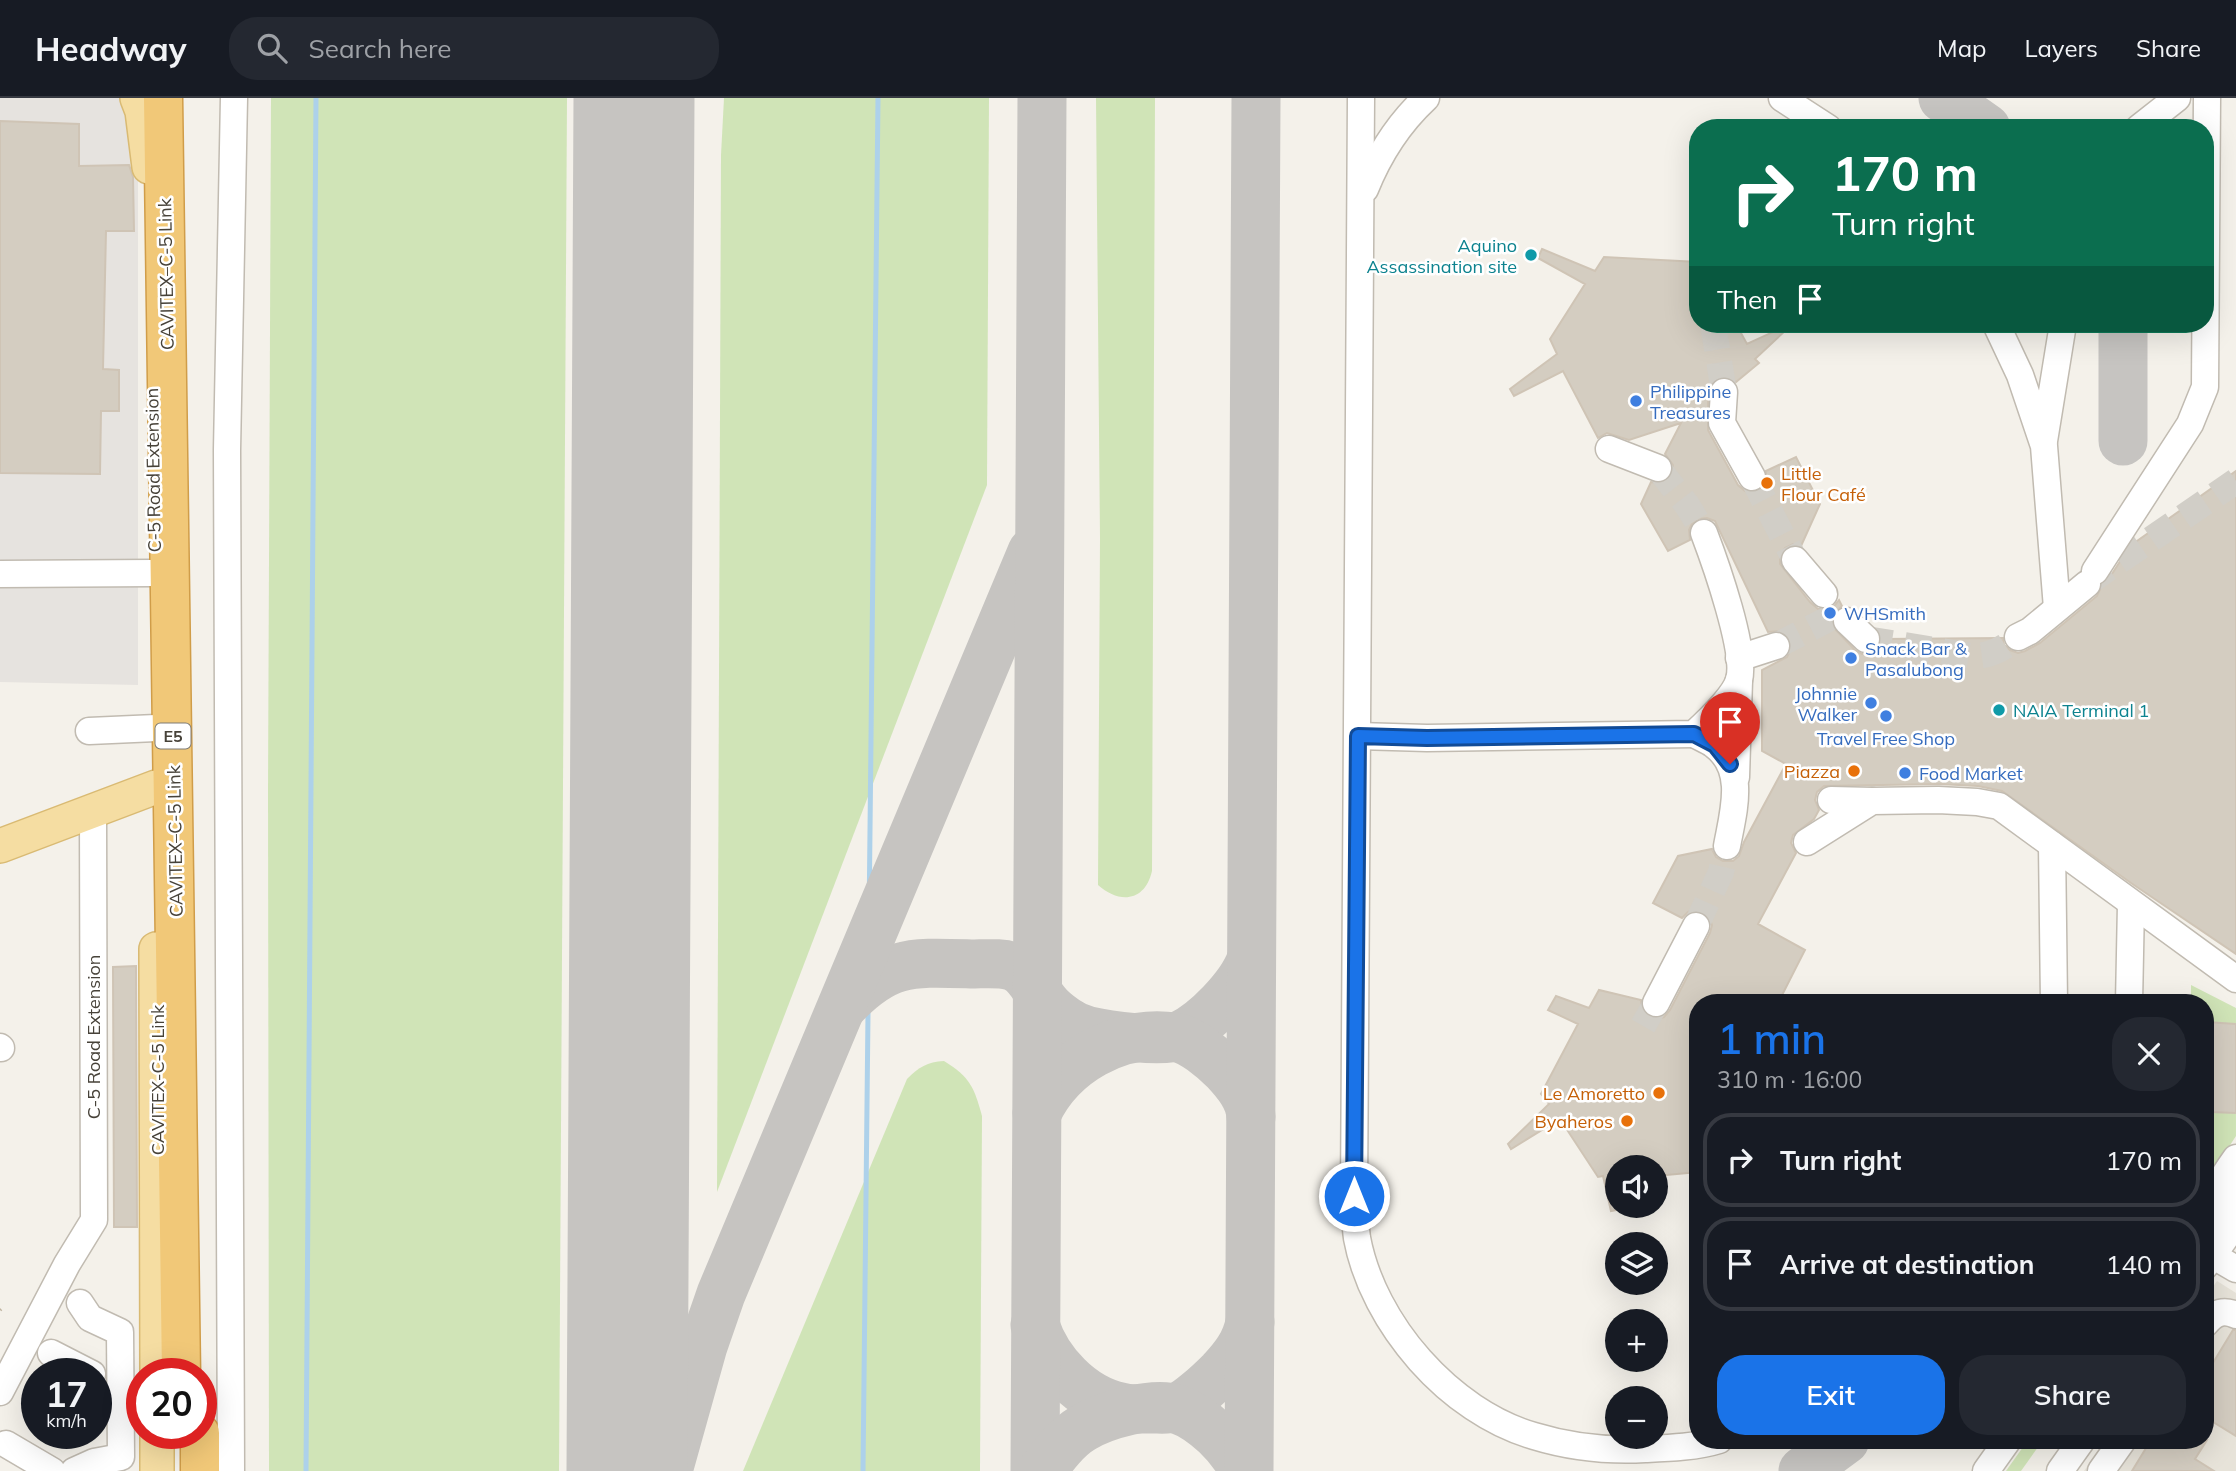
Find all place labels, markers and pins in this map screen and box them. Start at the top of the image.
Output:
place label: Aquino Assassination site [1366,234,1517,278]
marker: Aquino Assassination site [1523,247,1539,263]
place label: Philippine Treasures [1650,380,1731,424]
marker: Philippine Treasures [1628,393,1644,409]
place label: Little Flour Café [1781,462,1866,506]
marker: Little Flour Café [1759,475,1775,491]
place label: WHSmith [1844,602,1926,625]
marker: WHSmith [1822,605,1838,621]
place label: Snack Bar & Pasalubong [1865,637,1968,681]
marker: Snack Bar & Pasalubong [1843,650,1859,666]
place label: Johnnie Walker [1795,682,1857,726]
pin [1700,692,1760,764]
marker: Johnnie Walker [1863,695,1879,711]
place label: NAIA Terminal 1 [2013,699,2149,722]
marker: NAIA Terminal 1 [1991,702,2007,718]
marker: Travel Free Shop [1878,708,1894,724]
place label: Travel Free Shop [1817,727,1955,750]
place label: Piazza [1784,760,1840,783]
place label: Food Market [1919,762,2023,785]
marker: Piazza [1846,763,1862,779]
marker: Food Market [1897,765,1913,781]
place label: Le Amoretto [1543,1082,1645,1105]
marker: Le Amoretto [1651,1085,1667,1101]
place label: Byaheros [1535,1110,1613,1133]
marker: Byaheros [1619,1113,1635,1129]

